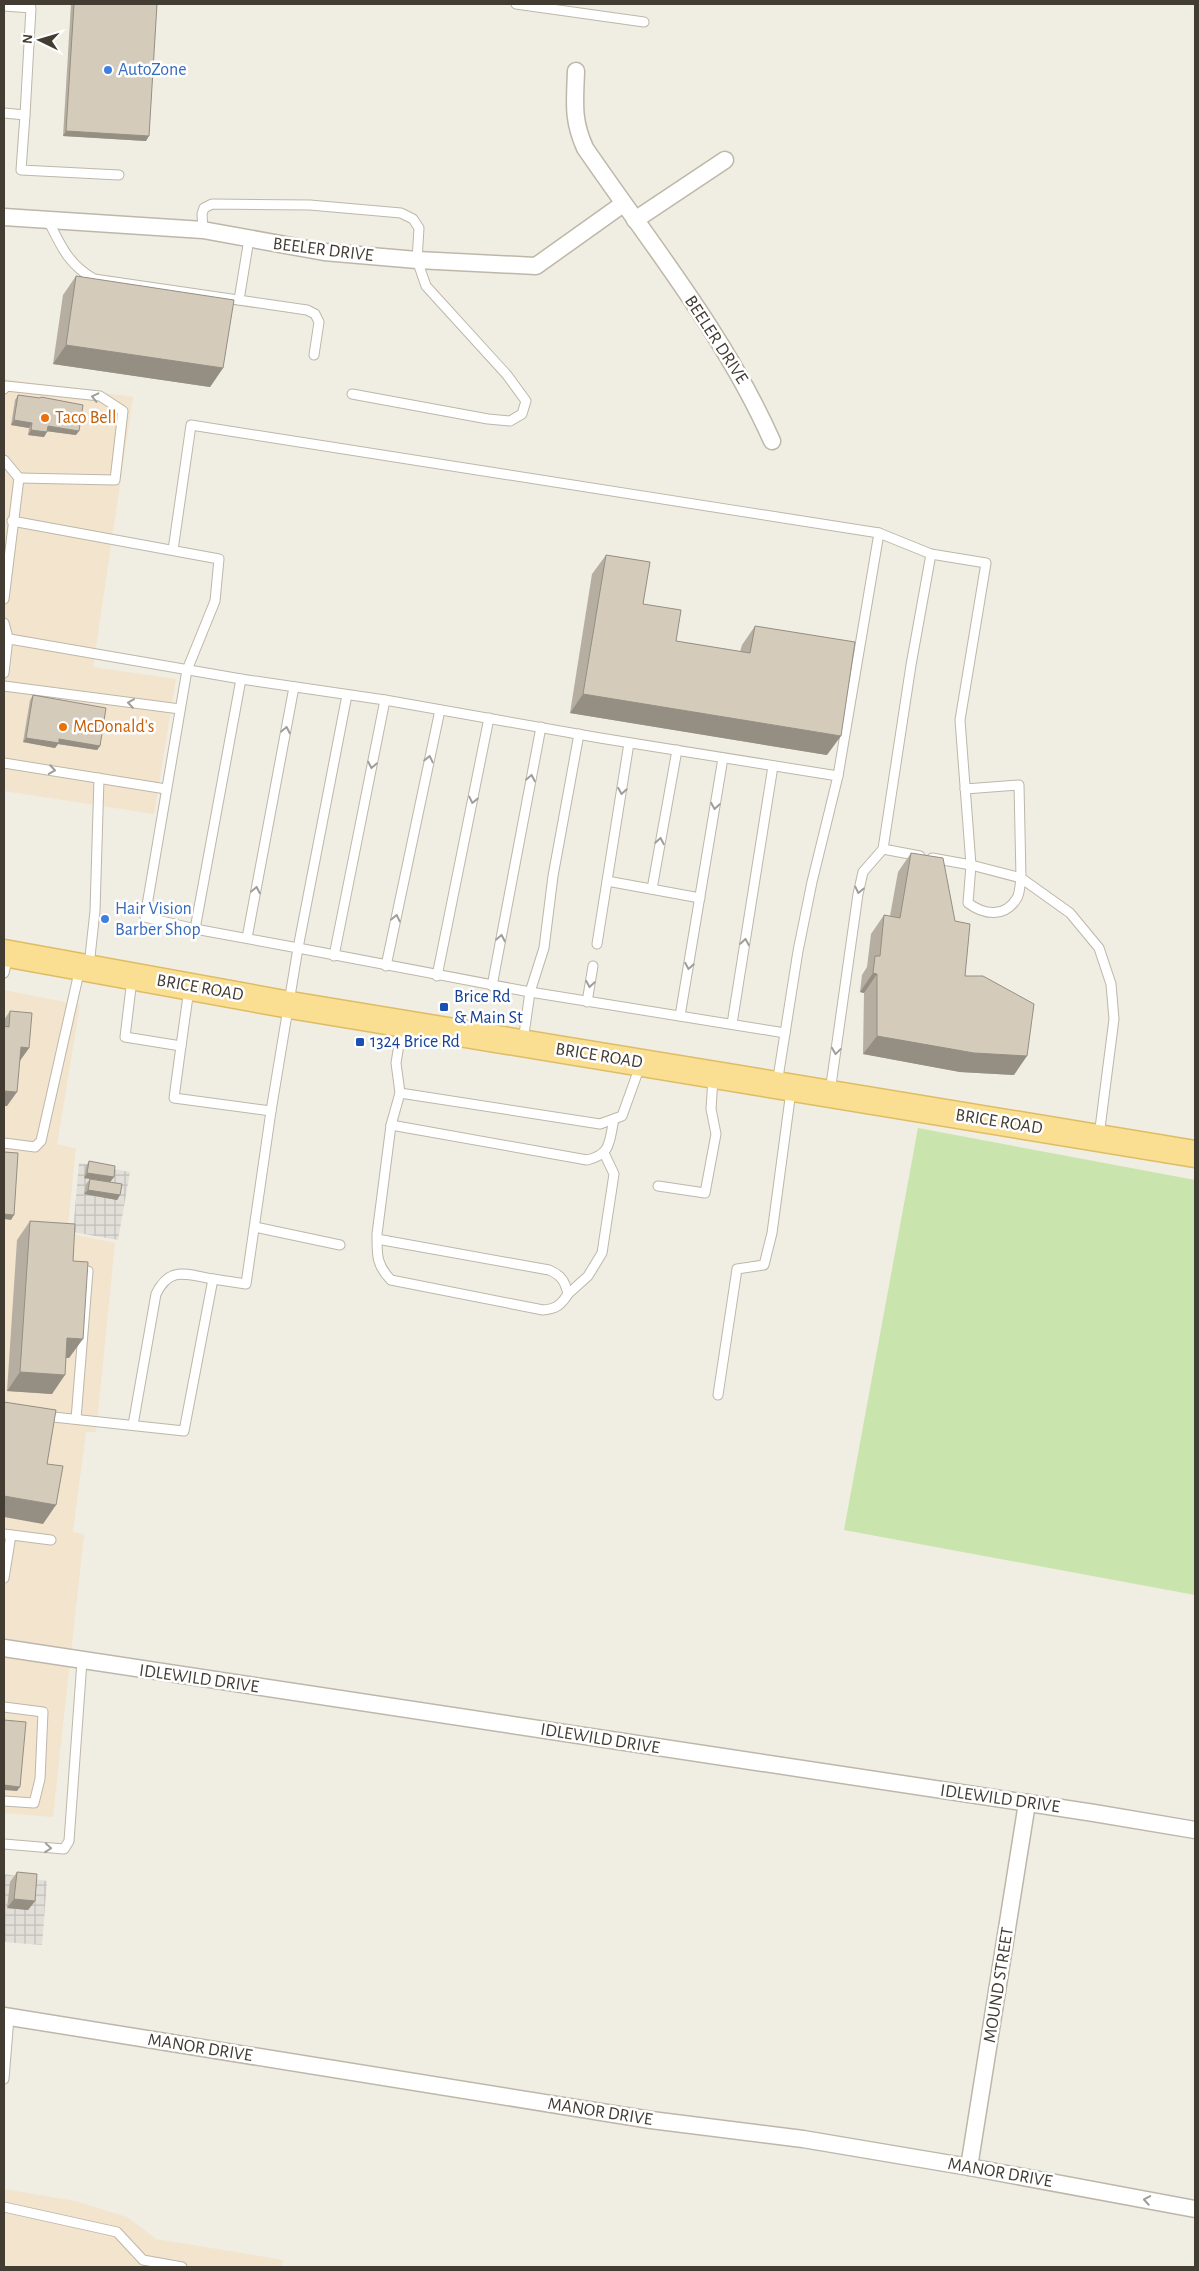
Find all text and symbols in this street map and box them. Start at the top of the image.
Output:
north arrow [15,15,65,65]
text: N [21,33,35,44]
place label: AutoZone [118,61,187,79]
marker: AutoZone [102,64,114,76]
street label: BEELER DRIVE [272,235,375,265]
street label: BEELER DRIVE [681,293,751,388]
one-way arrow [91,392,100,403]
place label: Taco Bell [55,409,116,427]
marker: Taco Bell [39,412,51,424]
one-way arrow [127,698,135,709]
place label: McDonald's [73,718,155,736]
marker: McDonald's [57,721,69,733]
one-way arrow [281,726,291,735]
one-way arrow [424,755,434,763]
one-way arrow [367,761,378,769]
one-way arrow [48,765,56,775]
one-way arrow [526,774,536,782]
one-way arrow [617,786,627,795]
one-way arrow [468,796,478,805]
one-way arrow [711,801,721,810]
one-way arrow [655,837,665,846]
one-way arrow [251,886,261,895]
one-way arrow [854,886,865,895]
place label: Hair Vision Barber Shop [115,900,201,939]
marker: Hair Vision Barber Shop [99,913,111,925]
one-way arrow [390,914,401,922]
one-way arrow [495,933,505,942]
one-way arrow [739,937,750,945]
one-way arrow [684,962,694,970]
street label: BRICE ROAD [155,971,245,1005]
one-way arrow [586,980,596,988]
place label: Brice Rd & Main St [454,988,523,1027]
marker: Brice Rd & Main St [438,1001,450,1013]
place label: 1324 Brice Rd [370,1033,460,1051]
marker: 1324 Brice Rd [354,1036,366,1048]
street label: BRICE ROAD [554,1040,644,1072]
one-way arrow [831,1048,842,1056]
street label: BRICE ROAD [954,1106,1044,1138]
street label: IDLEWILD DRIVE [138,1662,260,1696]
street label: IDLEWILD DRIVE [539,1721,661,1757]
street label: IDLEWILD DRIVE [939,1782,1061,1816]
one-way arrow [44,1842,52,1853]
street label: MOUND STREET [981,1926,1017,2044]
street label: MANOR DRIVE [146,2031,254,2065]
street label: MANOR DRIVE [546,2095,654,2129]
street label: MANOR DRIVE [946,2155,1054,2191]
one-way arrow [1143,2195,1152,2205]

